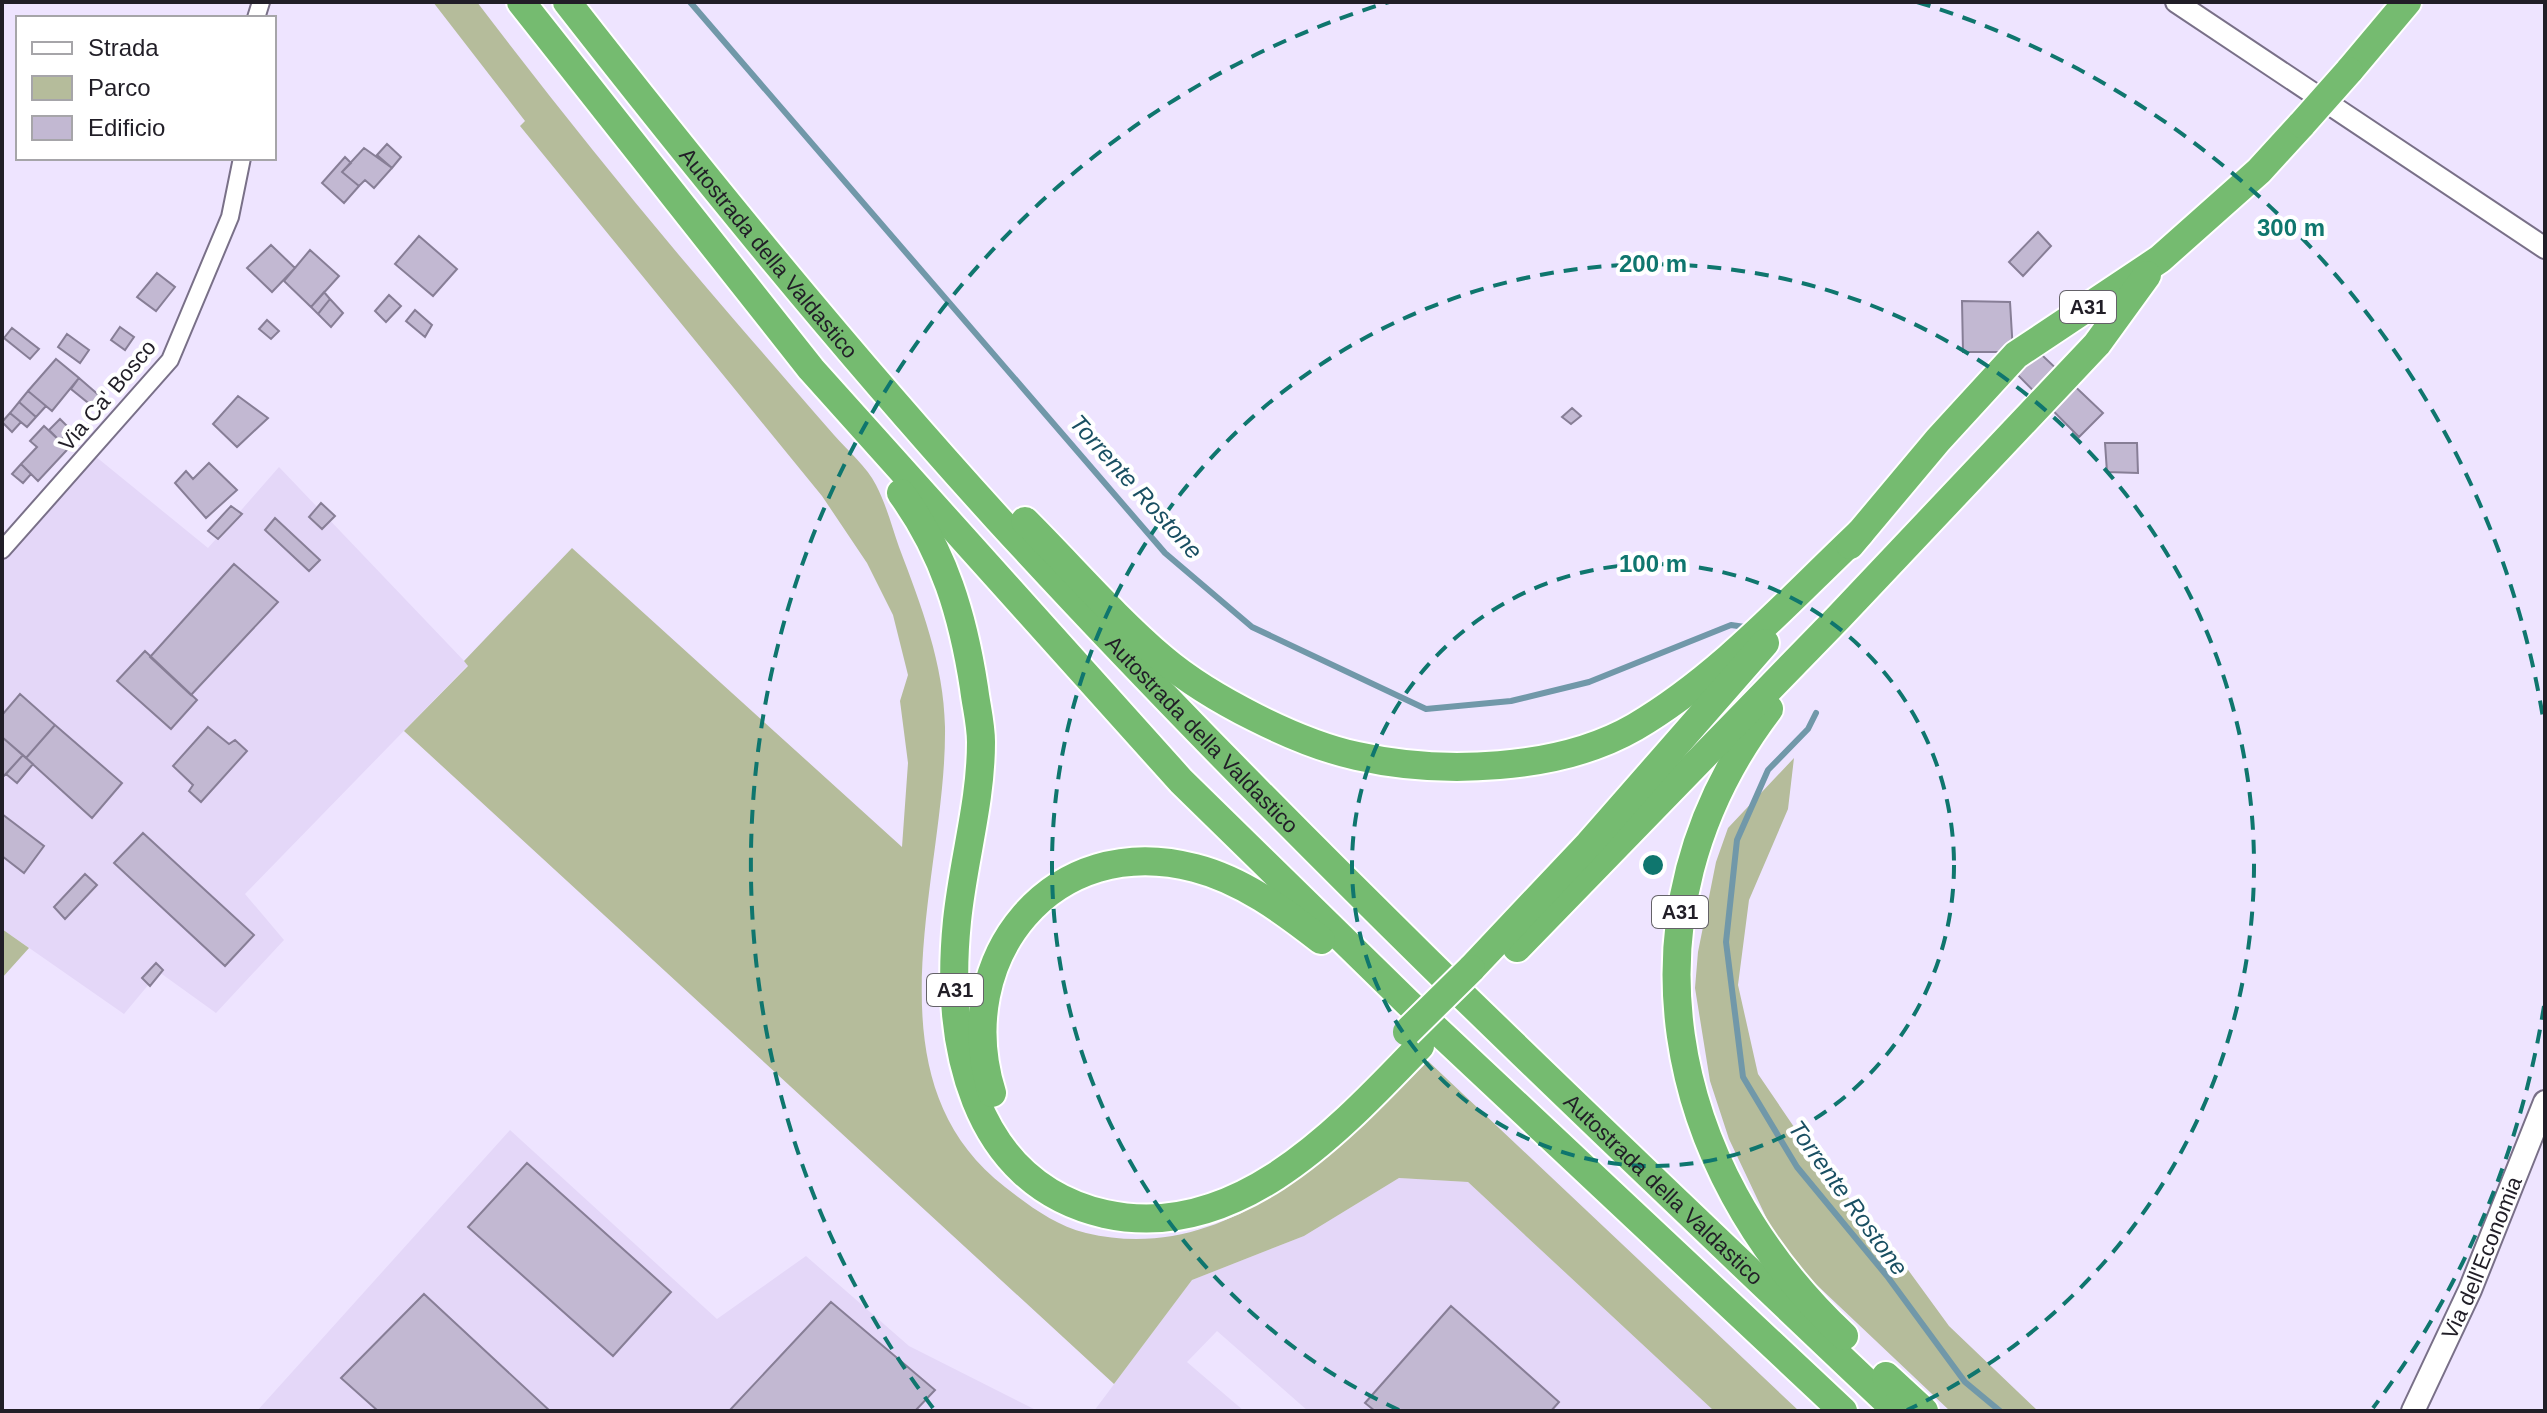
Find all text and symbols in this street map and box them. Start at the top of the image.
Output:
legend [16,16,276,160]
text: Strada [88,34,159,61]
text: Parco [88,74,151,101]
text: Edificio [88,114,165,141]
street label: Autostrada della Valdastico [674,143,863,363]
text: 300 m [2257,214,2325,241]
text: 200 m [1619,250,1687,277]
road number: A31 [2060,291,2116,323]
street label: Via Ca' Bosco [54,335,161,456]
water label: Torrente Rostone [1065,409,1208,564]
text: 100 m [1619,550,1687,577]
street label: Autostrada della Valdastico [1101,631,1303,838]
centre of rings [1639,851,1667,879]
road number: A31 [1652,896,1708,928]
road number: A31 [927,974,983,1006]
street label: Autostrada della Valdastico [1559,1089,1768,1290]
water label: Torrente Rostone [1783,1115,1914,1280]
street label: Via dell'Economia [2437,1172,2527,1343]

